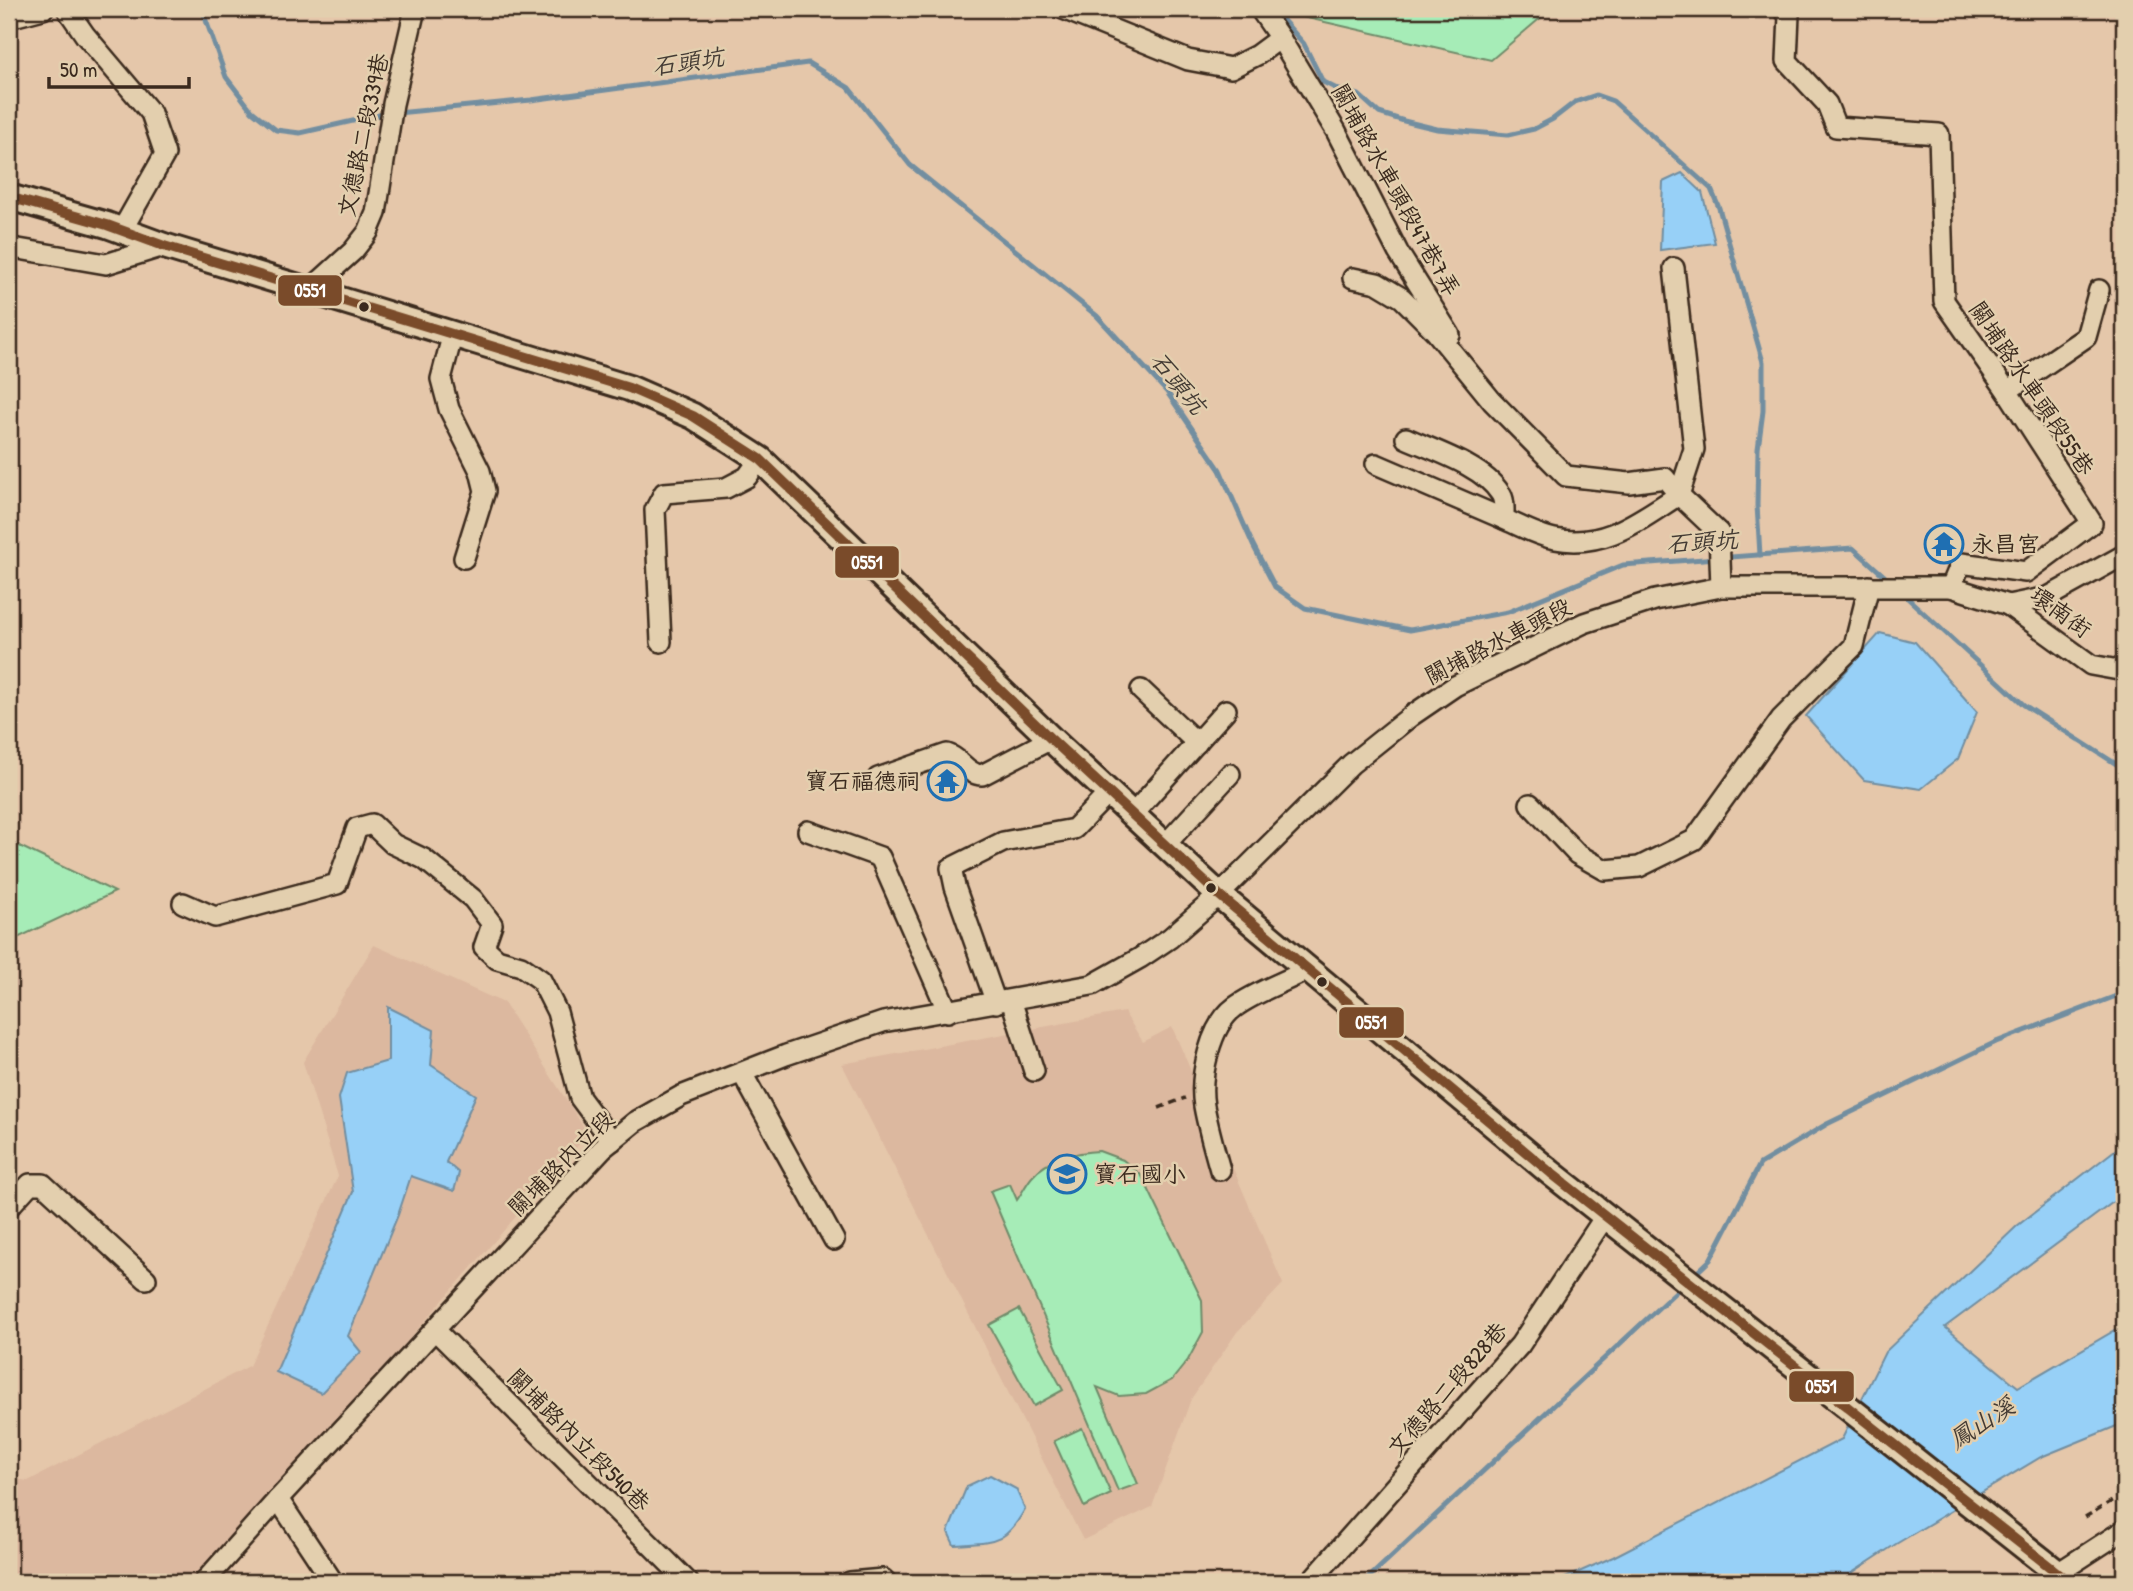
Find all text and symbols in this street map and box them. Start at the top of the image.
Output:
water label: 石頭坑 [650,40,729,82]
scale bar [49,46,189,90]
street label: 文德路二段339巷 [330,49,395,220]
text: 50 m [60,55,97,84]
street label: 關埔路水車頭段47巷7弄 [1325,78,1468,302]
line badge: 0551 [277,274,343,307]
text: 0551 [294,277,326,303]
street label: 關埔路水車頭段55巷 [1963,295,2103,482]
unlabelled marker [357,300,371,314]
water label: 石頭坑 [1144,344,1216,423]
water label: 石頭坑 [1665,522,1742,559]
temple icon: 永昌宮 [1923,523,1965,565]
place label: 永昌宮 [1971,528,2040,559]
line badge: 0551 [834,545,900,579]
text: 0551 [851,549,883,575]
street label: 環南街 [2024,579,2098,644]
street label: 關埔路水車頭段 [1419,590,1577,691]
temple icon: 寶石福德祠 [926,760,968,802]
place label: 寶石福德祠 [805,765,920,796]
unlabelled marker [1204,881,1218,895]
unlabelled marker [1315,975,1329,989]
line badge: 0551 [1338,1006,1405,1039]
text: 0551 [1355,1009,1387,1035]
street label: 關埔路內立段 [501,1103,620,1222]
school or university icon: 寶石國小 [1046,1153,1088,1195]
place label: 寶石國小 [1094,1158,1186,1189]
street label: 文德路二段828巷 [1380,1314,1514,1462]
street label: 關埔路內立段540巷 [501,1362,658,1518]
line badge: 0551 [1788,1370,1855,1403]
text: 0551 [1805,1373,1837,1399]
water label: 鳳山溪 [1942,1388,2022,1456]

